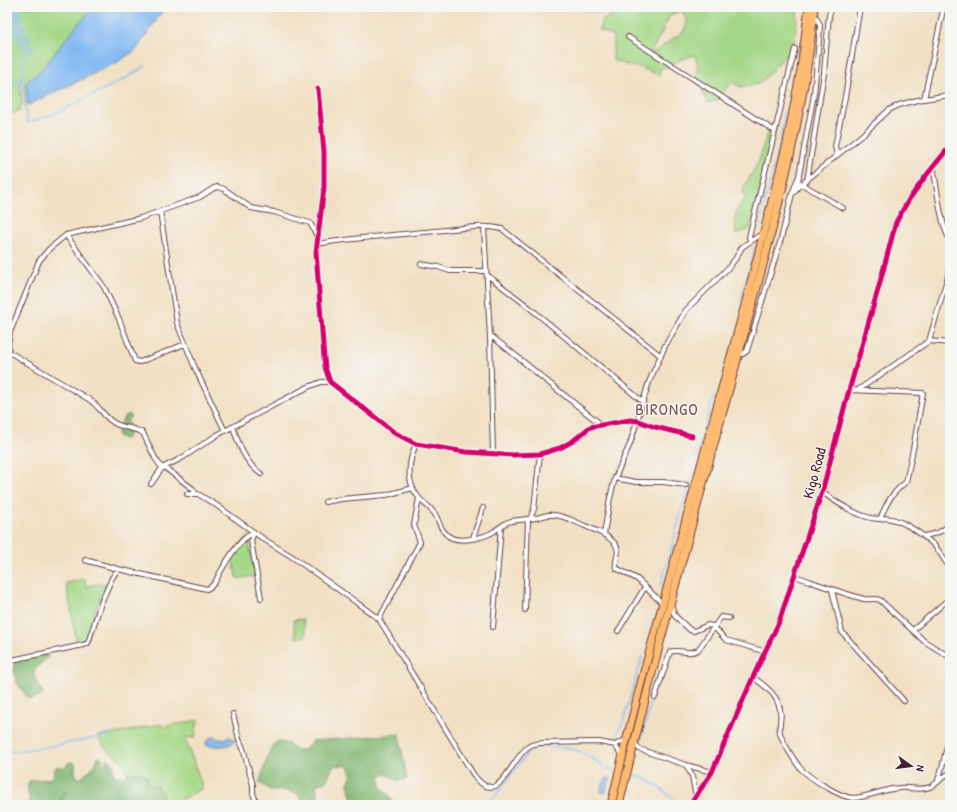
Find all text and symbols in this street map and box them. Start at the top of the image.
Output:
district label: BIRONGO [635,397,699,420]
street label: Kigo Road [797,445,831,501]
north arrow [891,746,931,786]
text: N [913,764,928,773]

